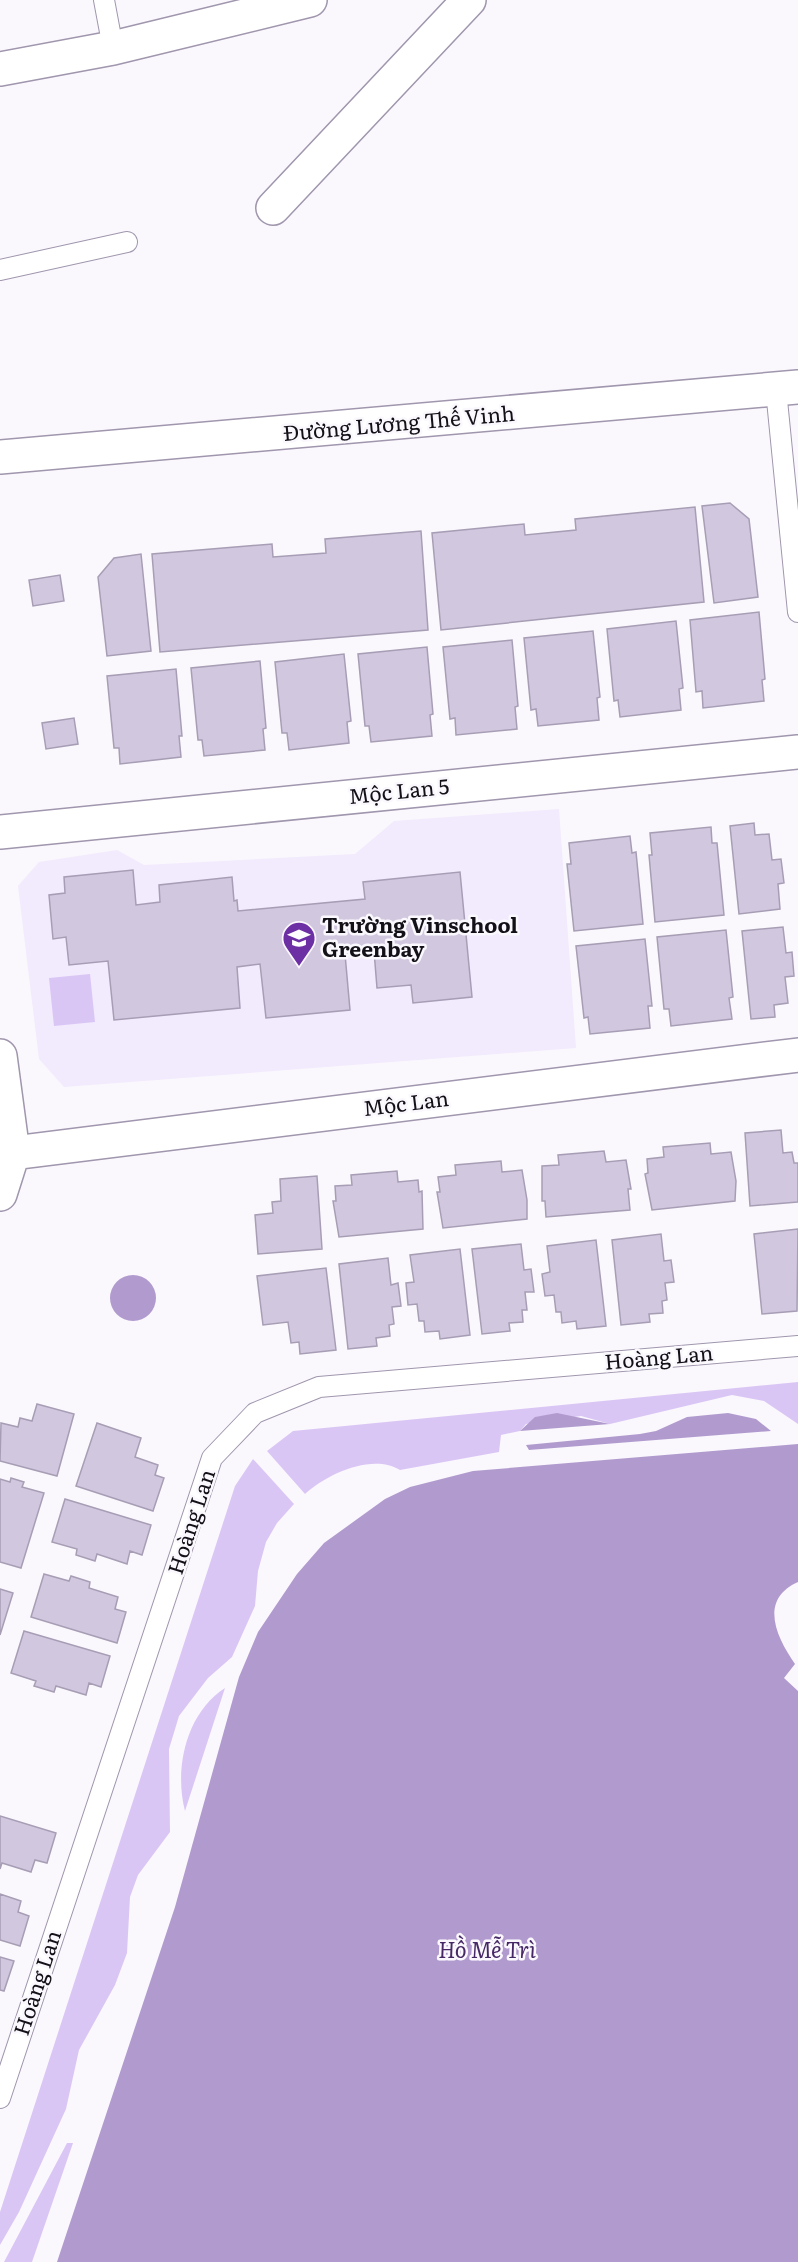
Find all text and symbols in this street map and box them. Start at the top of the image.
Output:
street label: Đường Lương Thế Vinh [282,396,516,447]
street label: Mộc Lan 5 [347,769,451,810]
place label: Trường Vinschool Greenbay [322,908,518,963]
school or university icon: Trường Vinschool Greenbay [281,920,317,967]
street label: Mộc Lan [361,1081,450,1122]
street label: Hoàng Lan [603,1335,715,1376]
street label: Hoàng Lan [158,1465,221,1578]
street label: Hoàng Lan [4,1926,67,2039]
water label: Hồ Mễ Trì [438,1932,536,1965]

